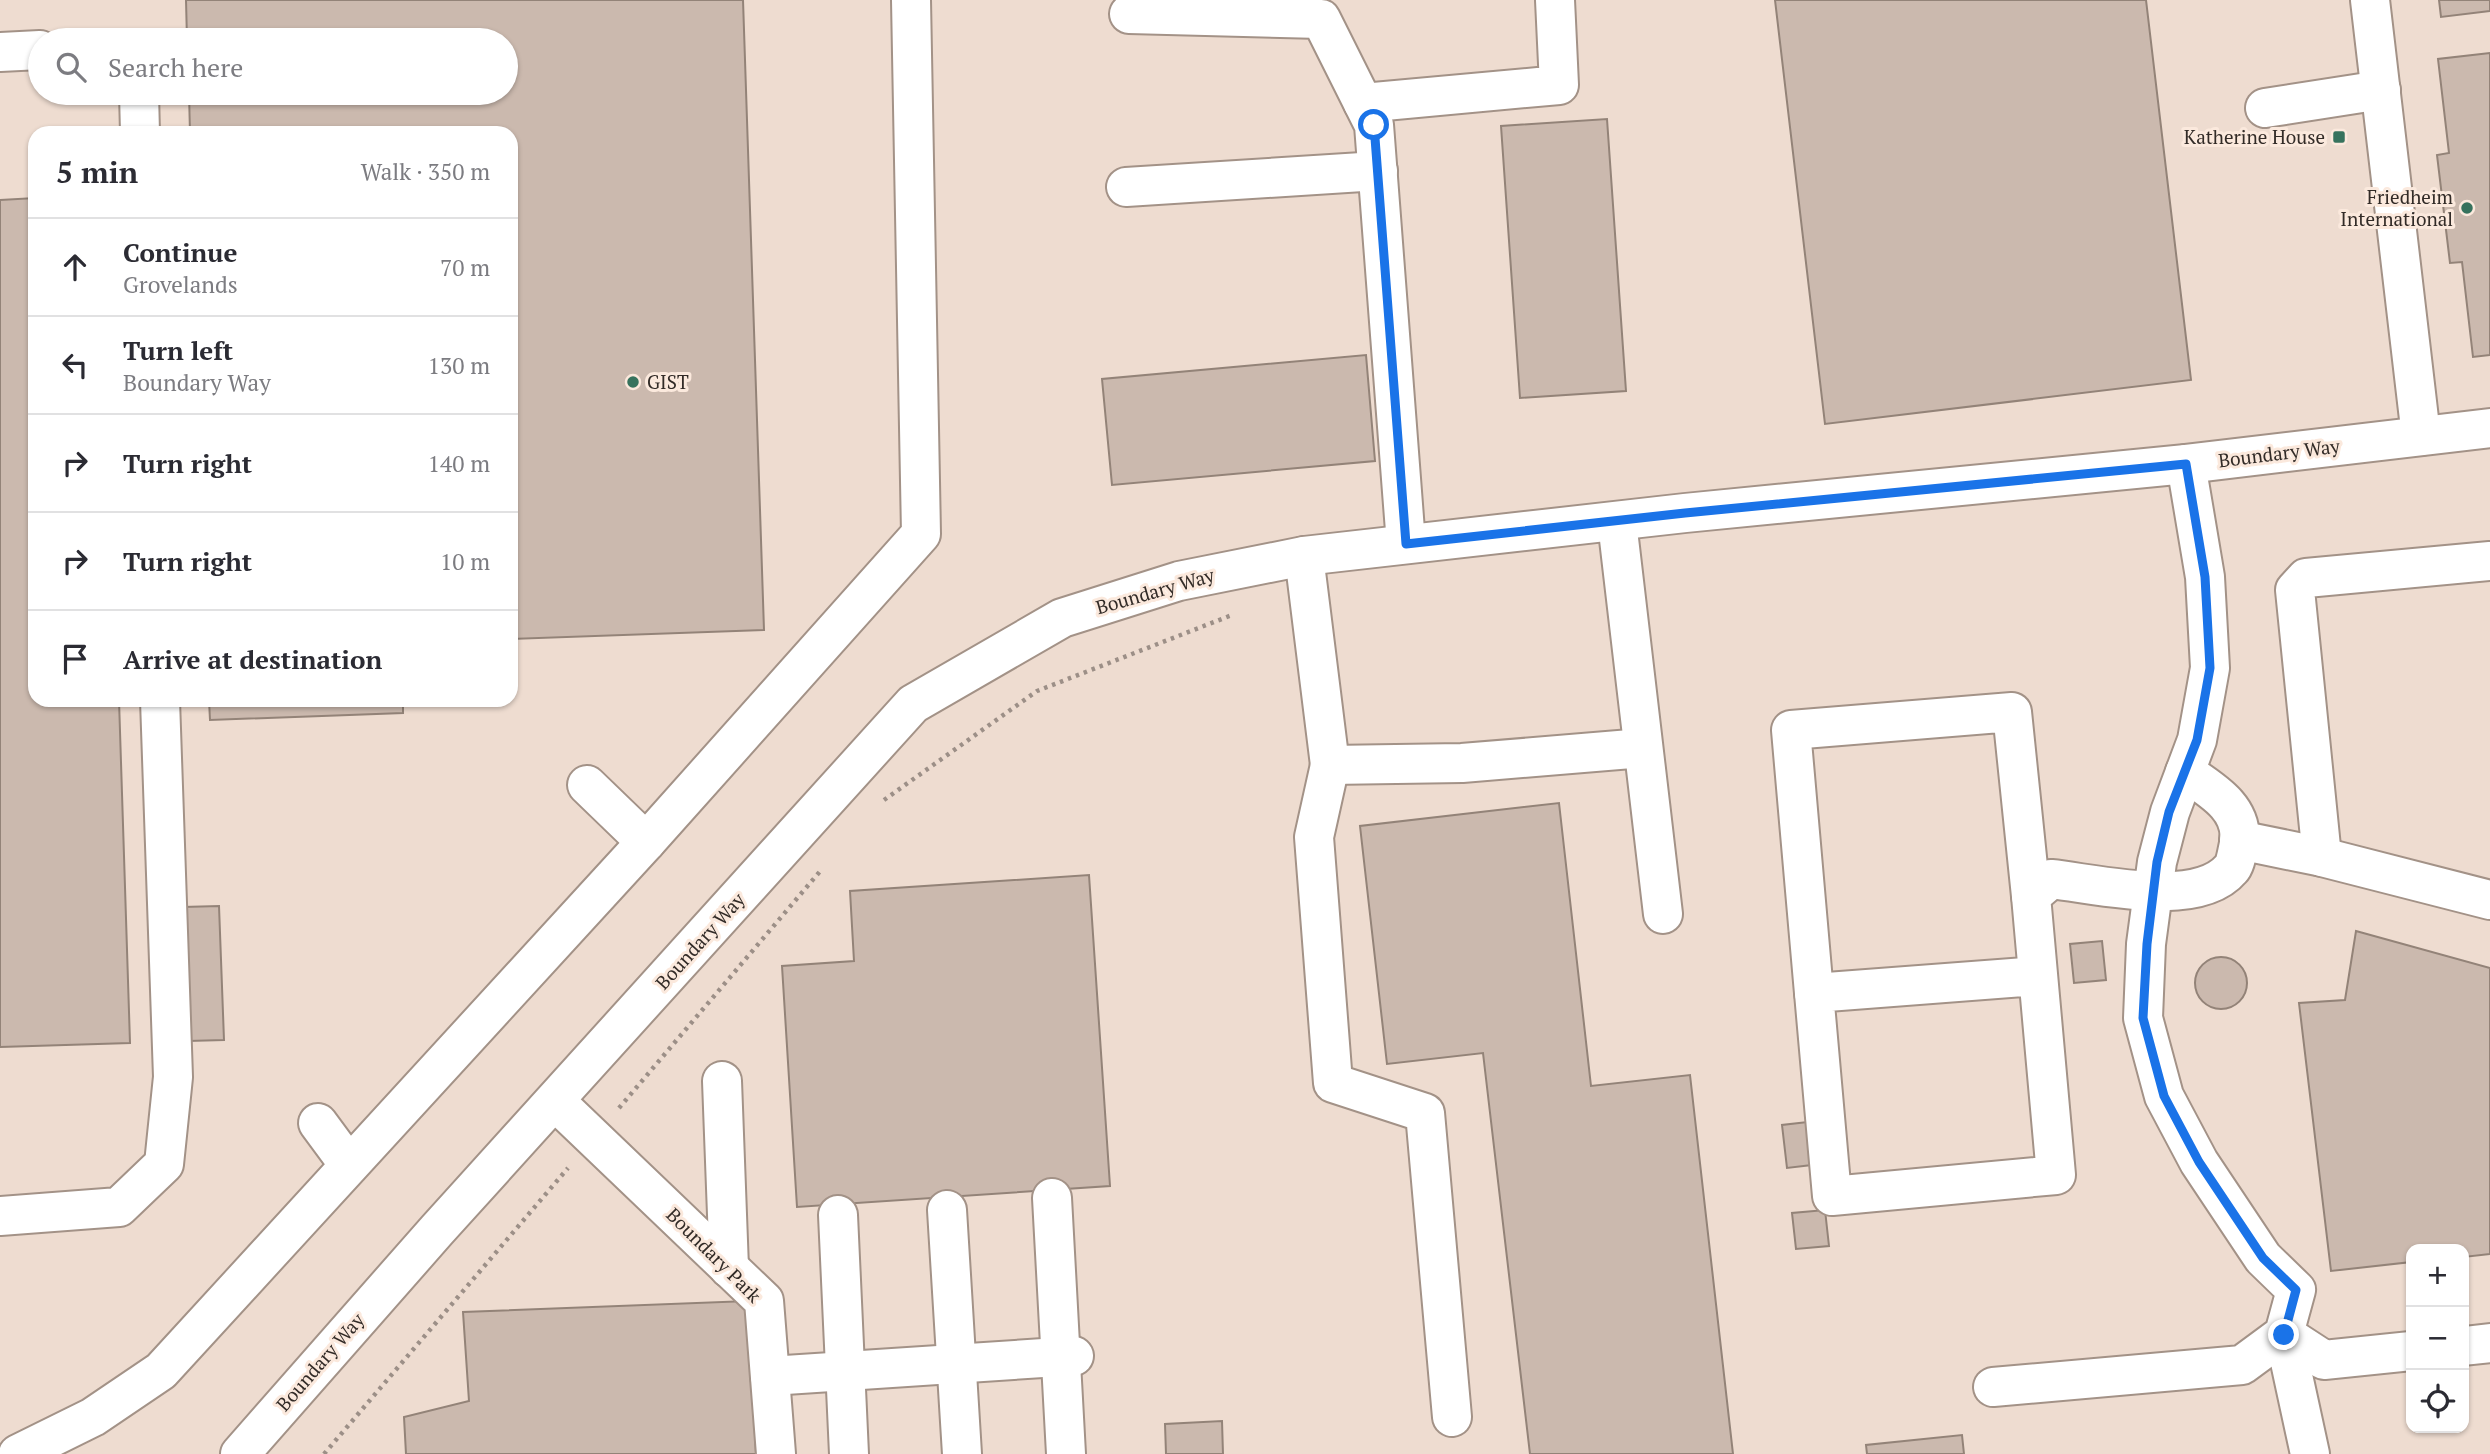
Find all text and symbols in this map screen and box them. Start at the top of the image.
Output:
search box [28,28,518,105]
icon: search [52,48,90,86]
text: Search here [108,50,243,84]
route start [1358,109,1389,140]
place label: Katherine House [2184,124,2325,149]
marker: Katherine House [2331,129,2347,145]
text: 5 min [56,152,138,192]
text: Walk · 350 m [361,156,490,187]
place label: Friedheim International [2340,184,2454,231]
marker: Friedheim International [2459,200,2475,216]
text: Continue [123,235,237,269]
icon: ahead [56,248,94,286]
text: 70 m [440,252,490,283]
text: Grovelands [123,269,238,300]
text: Turn left [123,333,233,367]
icon: left [56,346,94,384]
text: 130 m [428,350,490,381]
text: Boundary Way [123,367,271,398]
place label: GIST [647,369,689,394]
marker: GIST [625,374,641,390]
street label: Boundary Way [2217,433,2341,472]
icon: right [56,444,94,482]
text: Turn right [123,446,252,480]
text: 140 m [428,448,490,479]
icon: right [56,542,94,580]
text: Turn right [123,544,252,578]
text: 10 m [440,546,490,577]
street label: Boundary Way [1093,562,1217,619]
icon: arrive [56,640,94,678]
text: Arrive at destination [123,642,382,676]
street label: Boundary Way [650,887,750,994]
street label: Boundary Park [662,1202,767,1308]
map controls [2406,1244,2469,1433]
button: + [2406,1244,2469,1307]
street label: Boundary Way [270,1307,369,1416]
button: − [2406,1307,2469,1370]
route end [2268,1319,2299,1350]
button: locate [2406,1370,2469,1433]

